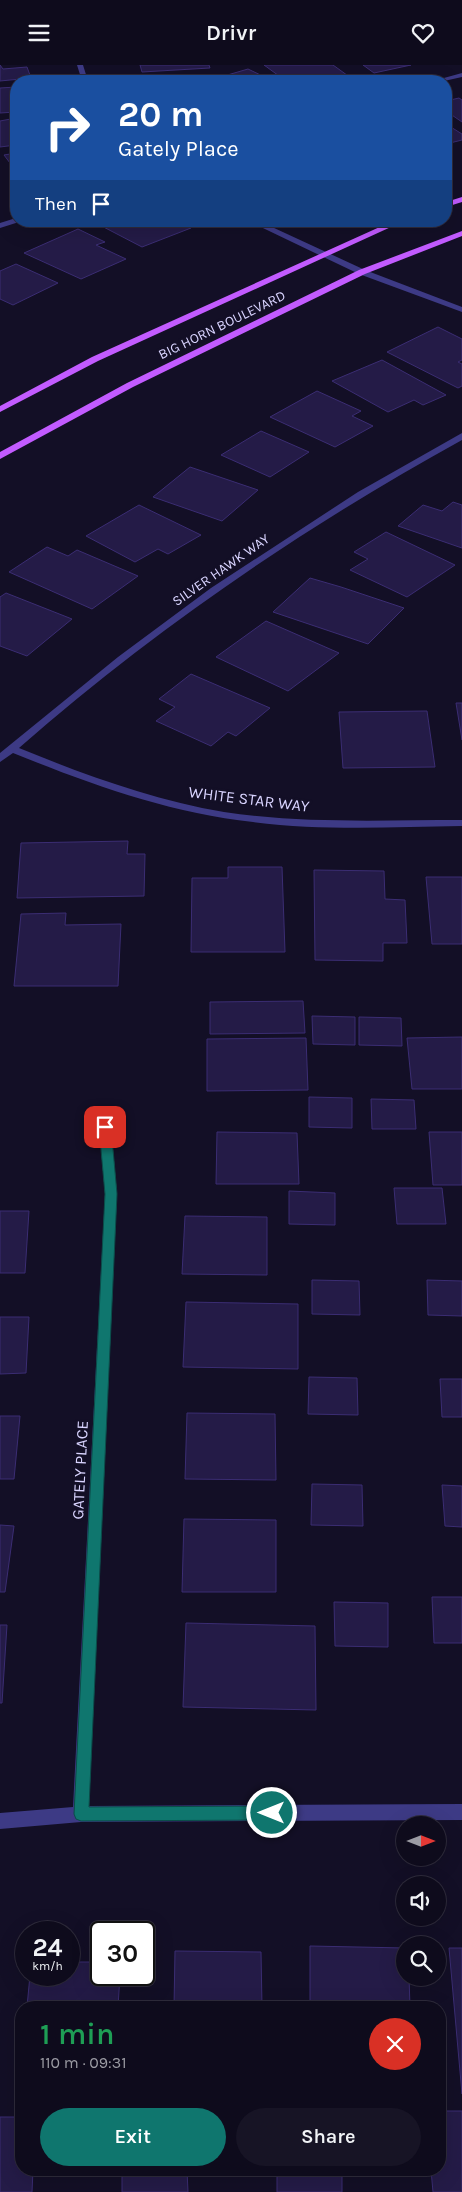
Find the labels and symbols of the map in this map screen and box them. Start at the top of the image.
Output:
street label: BIG HORN BOULEVARD [156,287,288,363]
street label: SILVER HAWK WAY [169,530,273,610]
street label: WHITE STAR WAY [188,782,311,816]
pin [84,1106,126,1148]
street label: GATELY PLACE [68,1420,92,1520]
position arrow [245,1786,297,1838]
north arrow [396,1816,446,1866]
speed limit sign: 30 [90,1921,155,1986]

